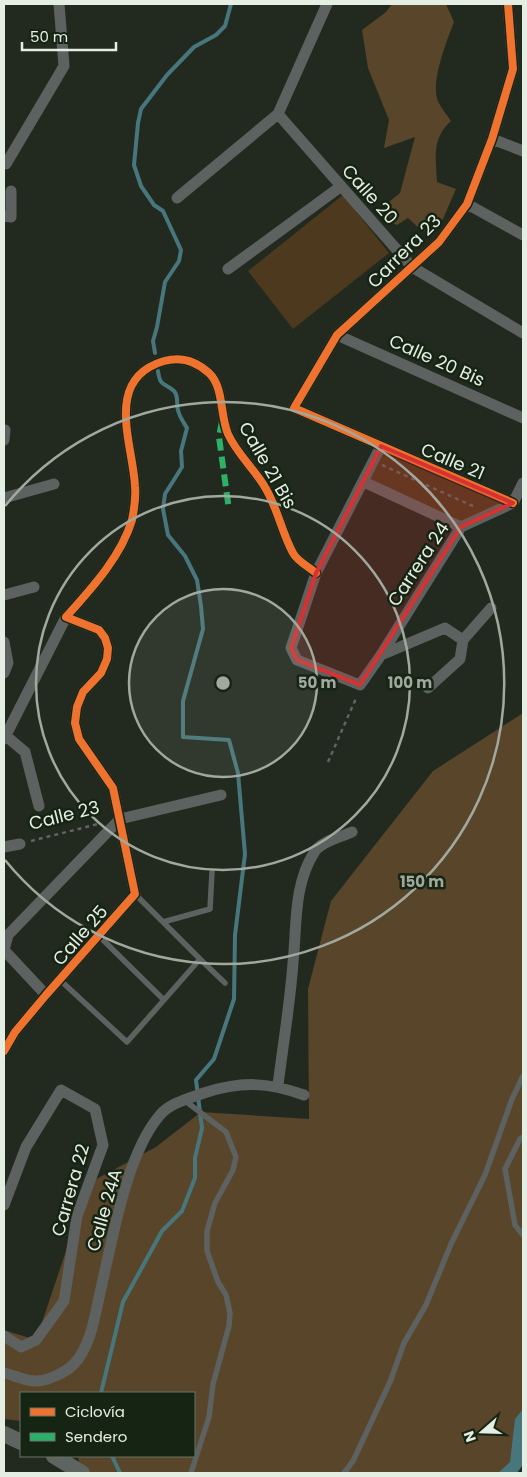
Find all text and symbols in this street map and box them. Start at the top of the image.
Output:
scale bar [22,20,116,52]
text: 50 m [30,26,68,47]
street label: Calle 20 [336,159,404,229]
street label: Carrera 23 [361,208,447,294]
street label: Calle 20 Bis [385,328,489,392]
street label: Calle 21 Bis [233,417,303,513]
street label: Calle 21 [417,436,489,486]
street label: Carrera 24 [381,517,455,611]
text: 50 m [298,672,336,693]
text: 100 m [388,672,432,693]
centre of rings [214,674,232,692]
street label: Calle 23 [26,794,102,836]
text: 150 m [400,871,444,892]
street label: Calle 25 [47,899,113,971]
street label: Carrera 22 [45,1141,95,1239]
street label: Calle 24A [80,1166,128,1254]
legend [20,1392,195,1457]
text: Ciclovía [65,1401,125,1422]
north arrow [457,1407,507,1457]
text: Sendero [65,1426,127,1447]
text: N [459,1428,481,1445]

